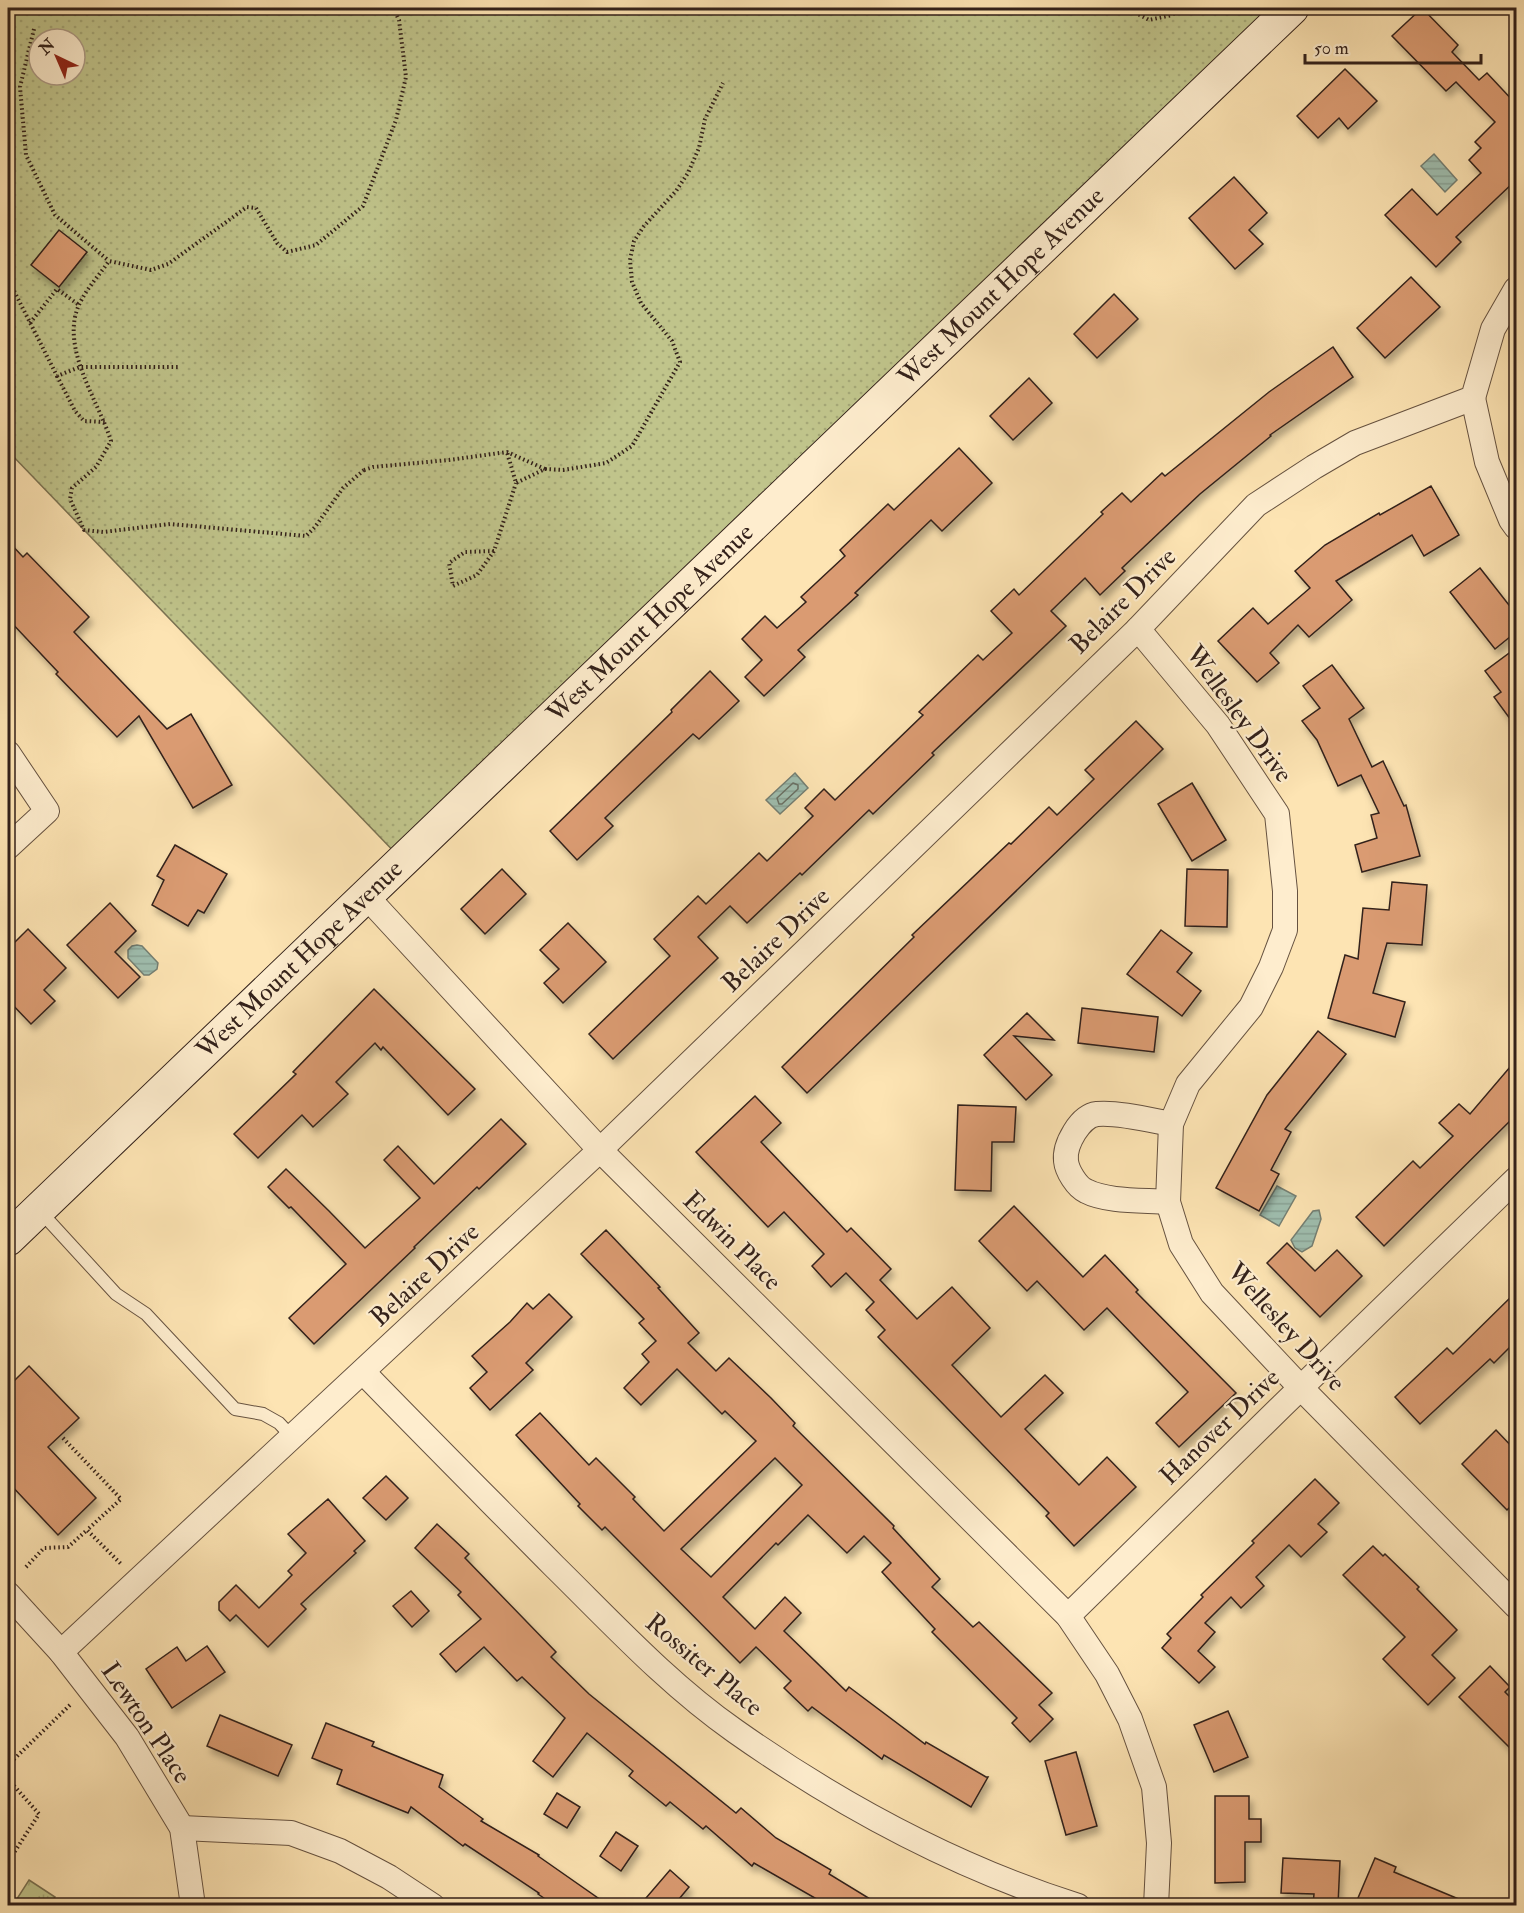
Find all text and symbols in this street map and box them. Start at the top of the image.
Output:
north arrow [27,27,87,87]
scale bar [1305,27,1480,65]
text: N [34,34,60,60]
text: 50 m [1314,37,1349,60]
street label: West Mount Hope Avenue [891,180,1111,394]
street label: West Mount Hope Avenue [540,517,761,730]
street label: Belaire Drive [1063,541,1183,661]
street label: Wellesley Drive [1178,638,1300,789]
street label: West Mount Hope Avenue [189,853,410,1066]
street label: Belaire Drive [715,881,837,999]
street label: Edwin Place [676,1185,788,1297]
street label: Belaire Drive [364,1216,486,1334]
street label: Wellesley Drive [1219,1255,1352,1398]
street label: Hanover Drive [1153,1362,1287,1492]
street label: Rossiter Place [639,1607,769,1724]
street label: Lewton Place [94,1656,198,1790]

